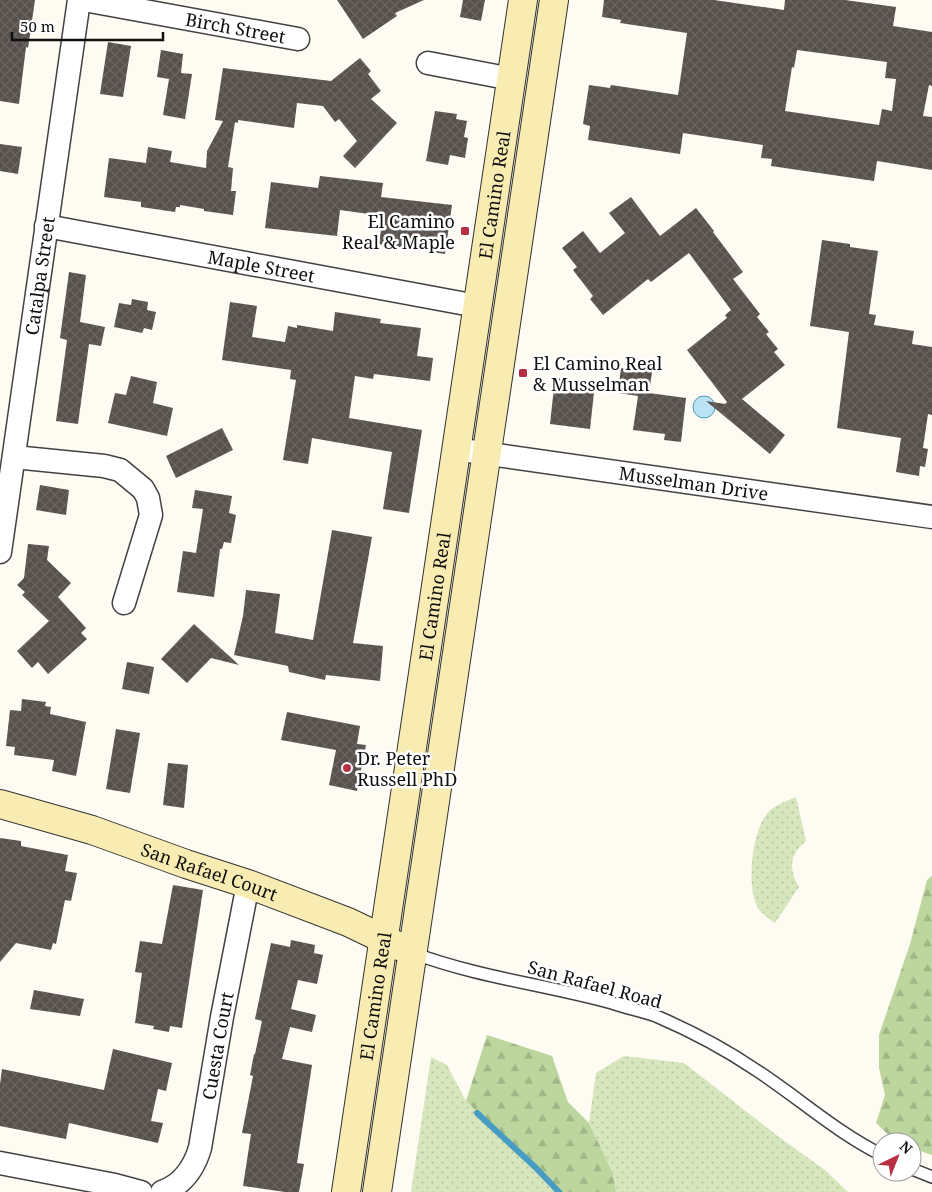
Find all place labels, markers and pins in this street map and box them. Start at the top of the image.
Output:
place label: El Camino Real & Maple [342,209,455,254]
marker: El Camino Real & Maple [459,225,471,237]
place label: El Camino Real & Musselman [533,351,663,396]
marker: El Camino Real & Musselman [517,367,529,379]
place label: Dr. Peter Russell PhD [357,746,457,791]
marker: Dr. Peter Russell PhD [341,762,353,774]

